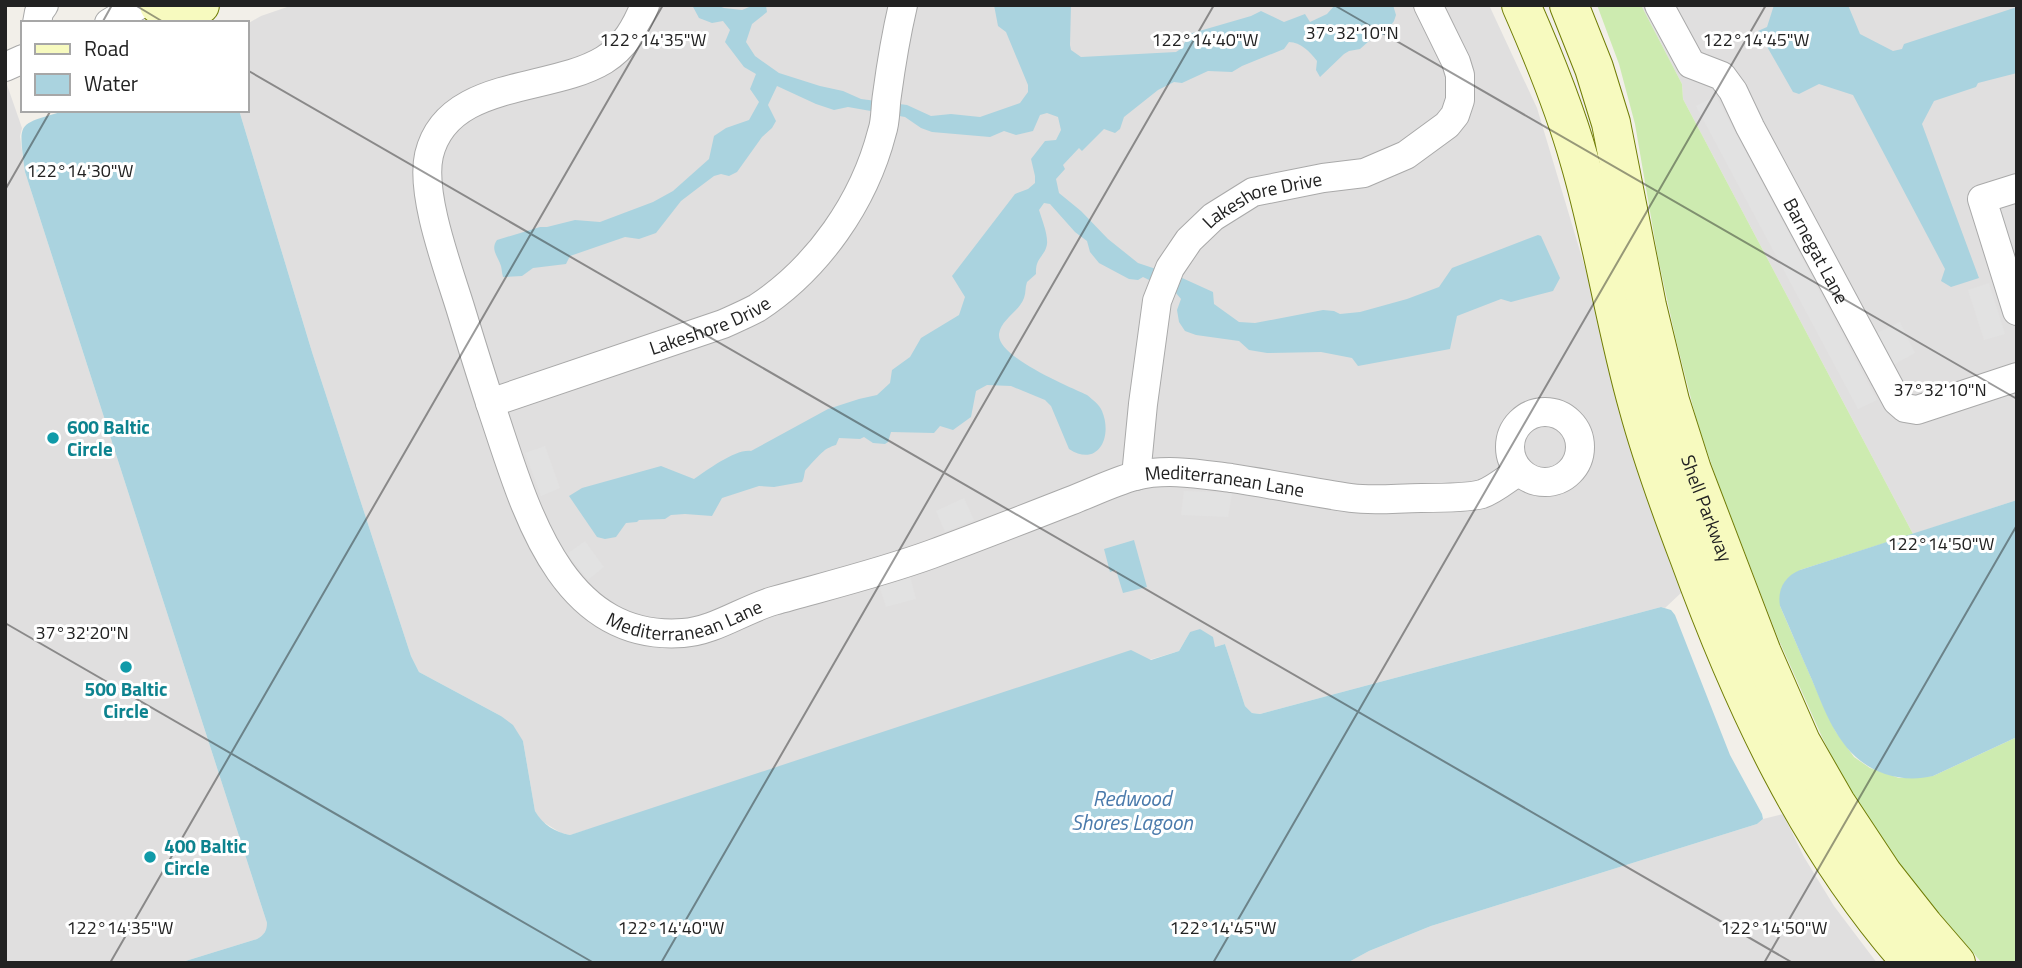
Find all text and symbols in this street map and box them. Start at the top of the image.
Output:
text: 37°32'10"N [1305,19,1399,46]
legend [21,21,248,112]
text: 122°14'35"W [599,26,707,53]
text: 122°14'40"W [1151,26,1259,53]
text: 122°14'45"W [1702,26,1810,53]
text: Road [84,32,129,64]
text: Water [84,67,138,99]
text: 122°14'30"W [26,157,134,184]
street label: Lakeshore Drive [1195,164,1324,235]
street label: Barnegat Lane [1776,192,1857,308]
street label: Lakeshore Drive [645,288,776,362]
text: 37°32'10"N [1893,376,1987,403]
place label: 600 Baltic Circle [67,412,150,463]
marker: 600 Baltic Circle [45,430,61,446]
street label: Shell Parkway [1674,451,1741,566]
street label: Mediterranean Lane [1143,457,1307,504]
text: 122°14'50"W [1887,530,1995,557]
street label: Mediterranean Lane [602,591,766,647]
text: 37°32'20"N [35,619,129,646]
marker: 500 Baltic Circle [118,659,134,675]
place label: 500 Baltic Circle [85,674,167,725]
water label: Redwood Shores Lagoon [1071,782,1193,838]
place label: 400 Baltic Circle [164,831,247,882]
marker: 400 Baltic Circle [142,849,158,865]
text: 122°14'35"W [66,914,174,941]
text: 122°14'40"W [617,914,725,941]
text: 122°14'45"W [1169,914,1277,941]
text: 122°14'50"W [1720,914,1828,941]

